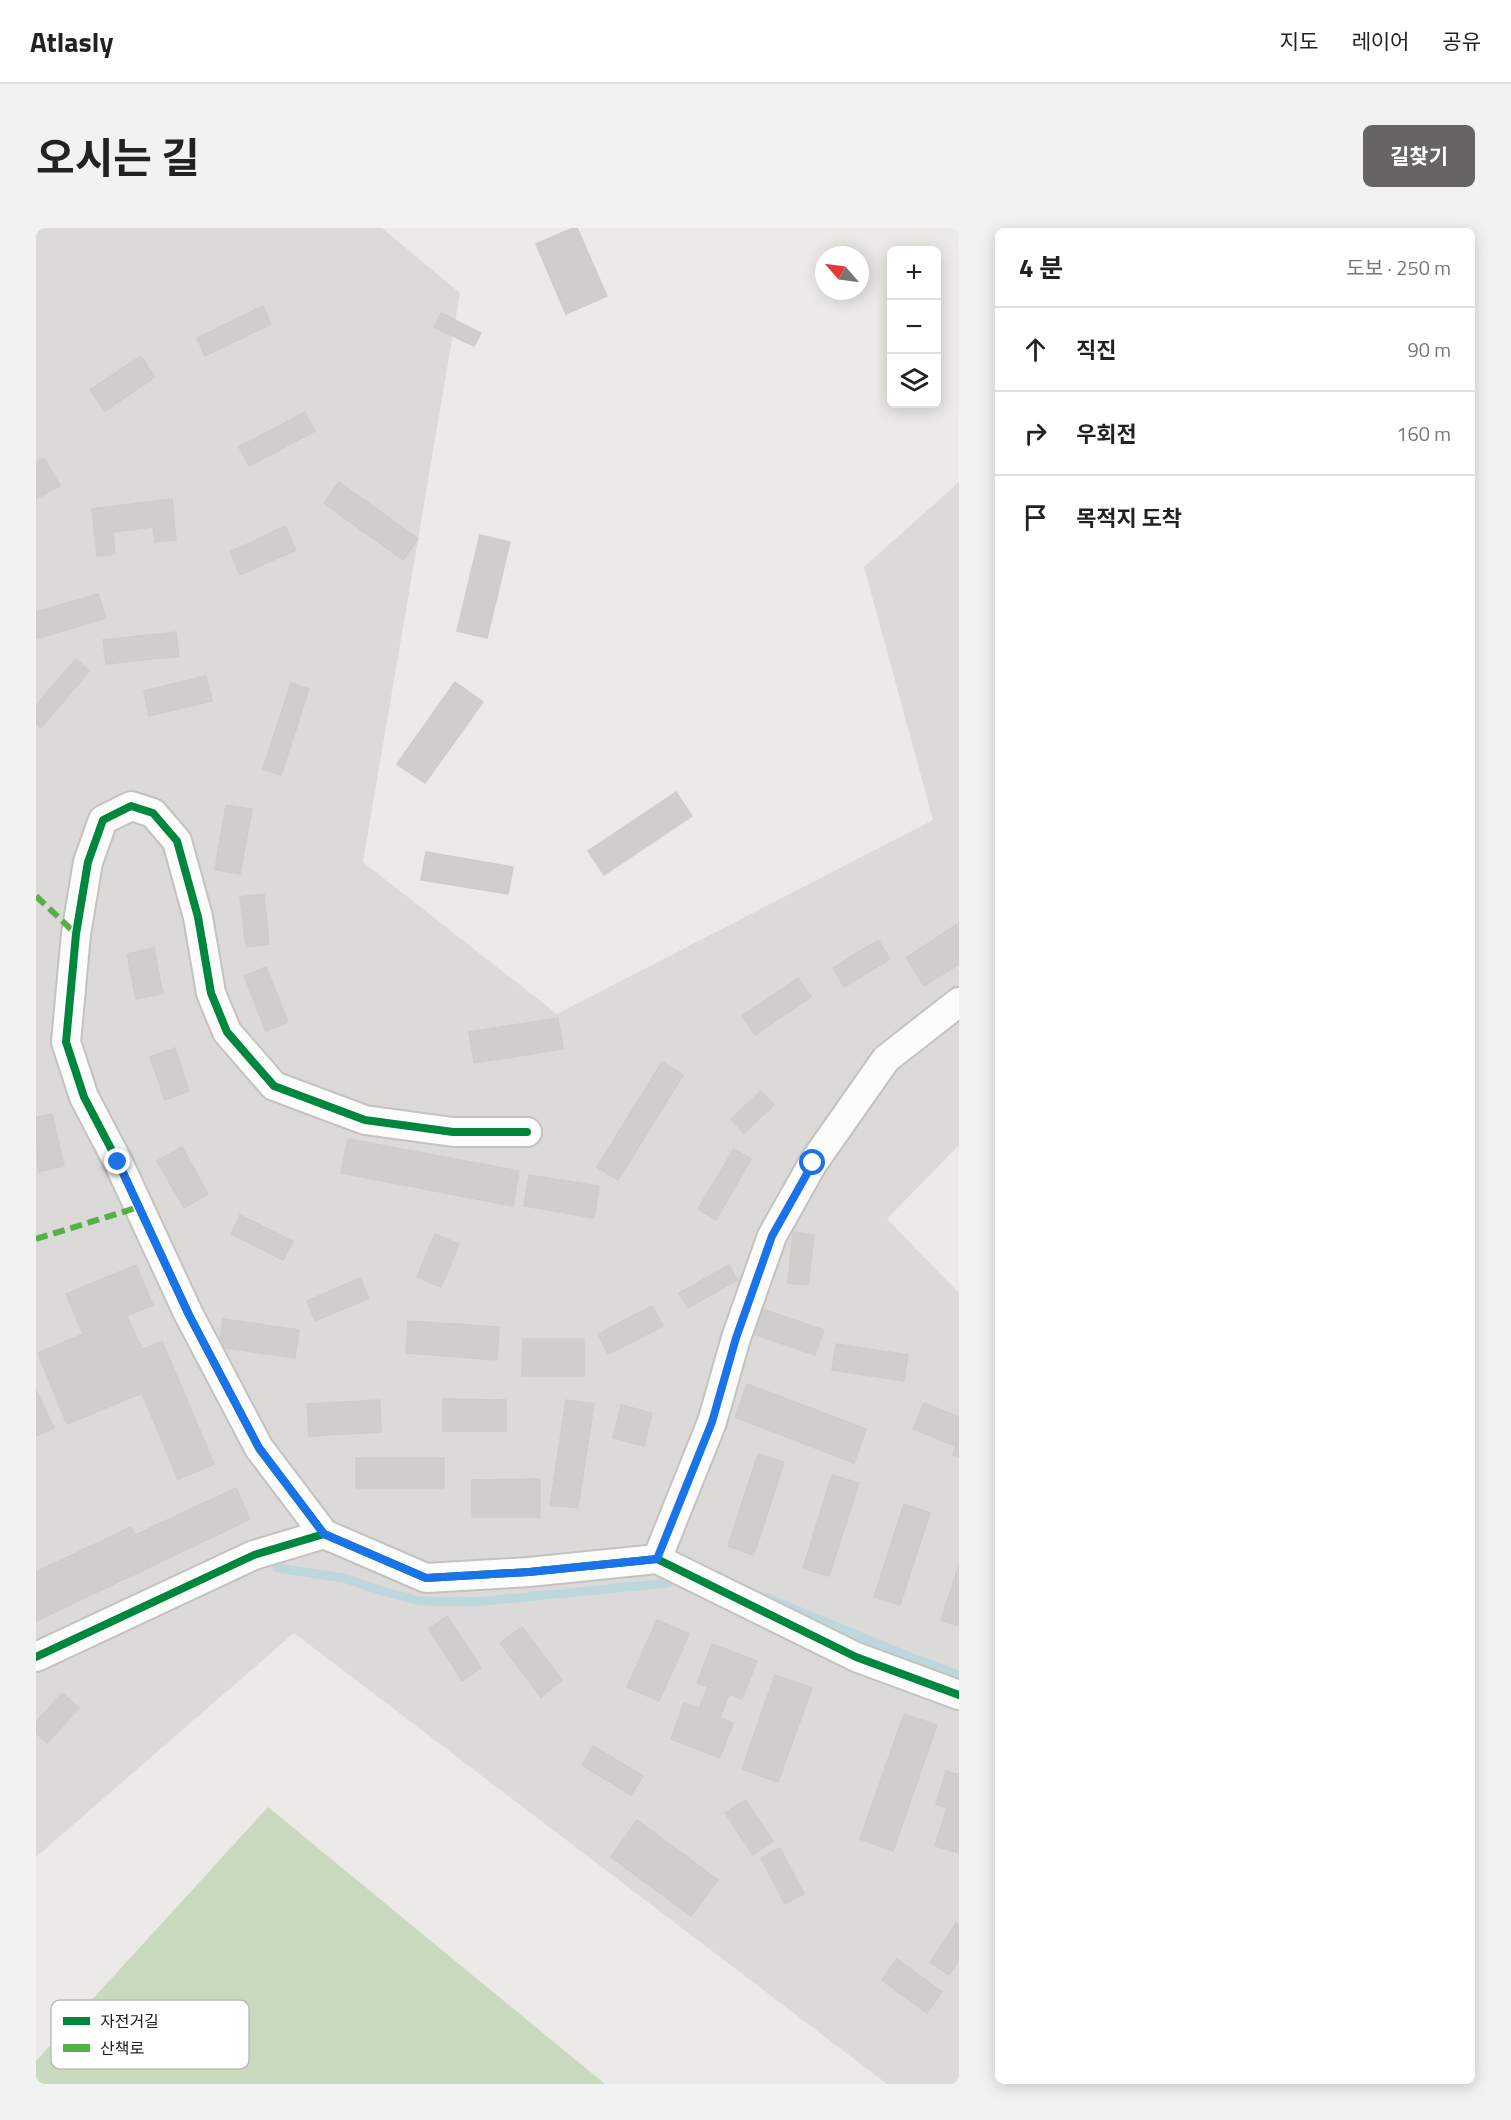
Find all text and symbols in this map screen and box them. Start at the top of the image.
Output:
text: Atlasly [30,20,113,63]
text: 지도 [1280,25,1318,57]
text: 레이어 [1351,25,1409,57]
text: 공유 [1442,25,1481,57]
text: 오시는 길 [36,125,200,189]
button: 길찾기 [1363,125,1475,187]
north arrow [815,246,869,300]
map controls [887,246,941,408]
button: + [887,246,941,300]
text: 4 분 [1019,248,1063,287]
text: 도보 · 250 m [1346,252,1451,283]
button: − [887,300,941,354]
icon: ahead [1019,333,1052,366]
text: 직진 [1076,333,1116,367]
text: 90 m [1407,334,1451,365]
button: layers [887,354,941,408]
icon: right [1019,417,1052,450]
text: 우회전 [1076,417,1137,451]
text: 160 m [1396,418,1451,449]
icon: arrive [1019,501,1052,534]
text: 목적지 도착 [1076,501,1182,535]
route end [104,1148,130,1174]
route start [799,1149,825,1175]
legend [51,2000,249,2069]
text: 자전거길 [100,2009,159,2033]
text: 산책로 [100,2036,144,2060]

